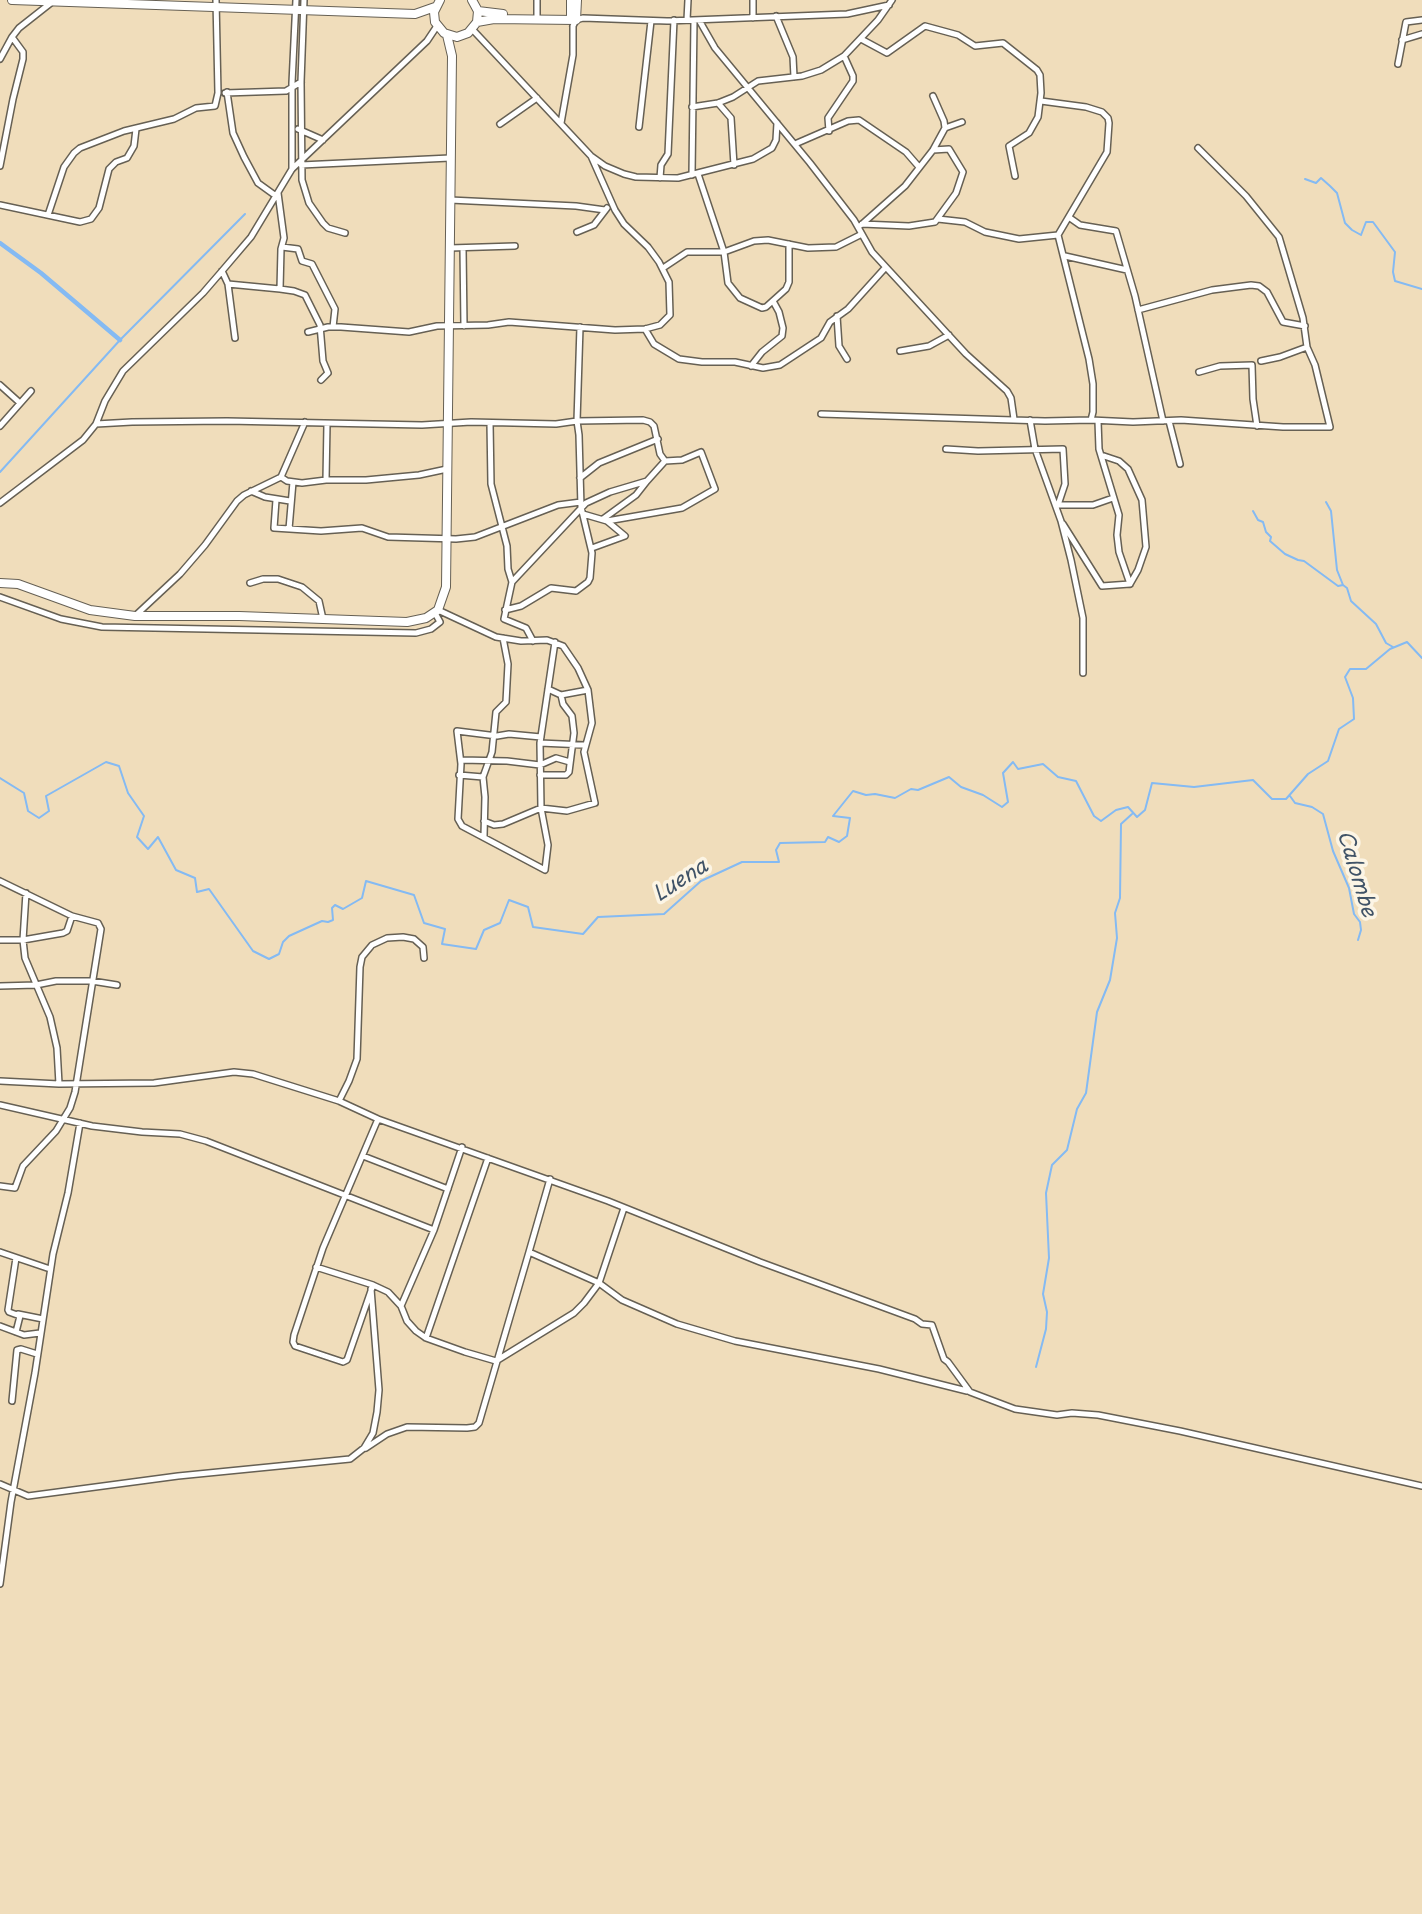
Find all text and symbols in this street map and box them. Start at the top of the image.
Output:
water label: Calombe [1331,828,1381,920]
water label: Luena [649,854,713,908]

